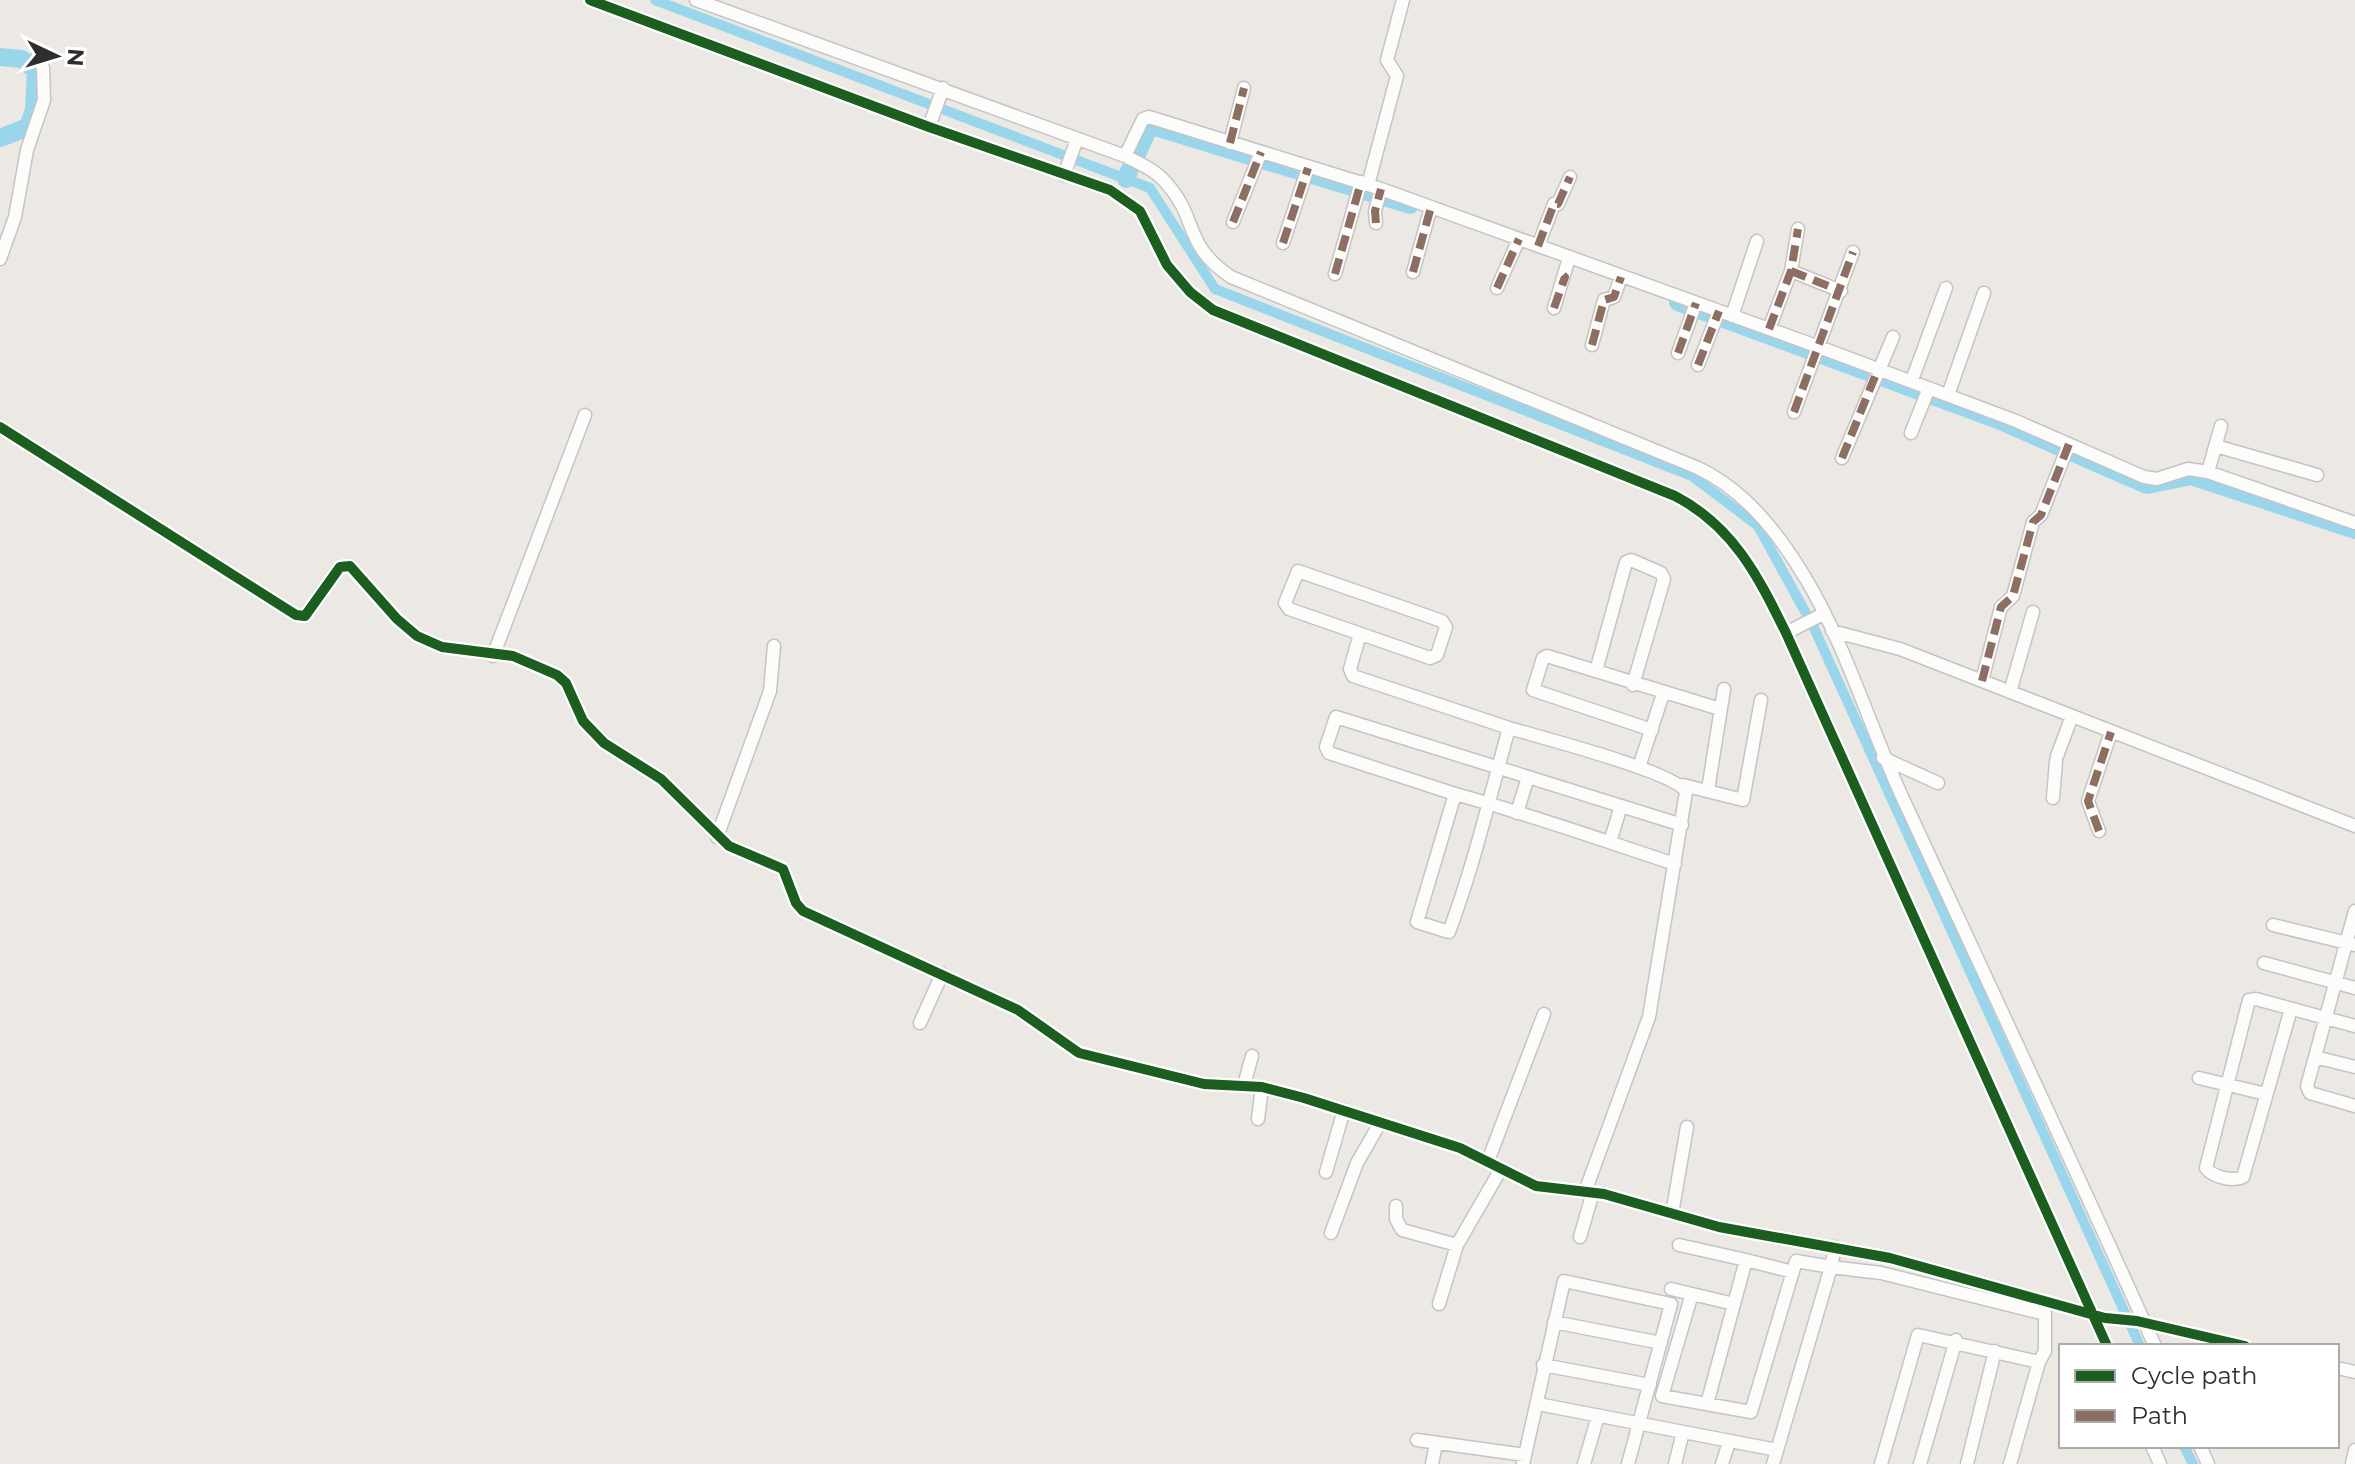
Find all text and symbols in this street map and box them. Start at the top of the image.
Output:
north arrow [16,16,96,96]
text: N [61,48,90,67]
legend [2059,1344,2339,1448]
text: Cycle path [2131,1361,2258,1390]
text: Path [2131,1401,2188,1430]

